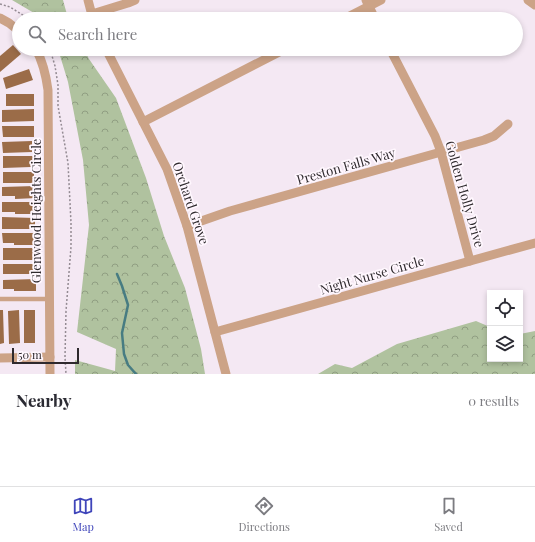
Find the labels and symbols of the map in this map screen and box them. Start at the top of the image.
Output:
street label: Glenwood Heights Circle [27,138,44,283]
street label: Golden Holly Drive [442,139,489,250]
street label: Preston Falls Way [294,143,398,188]
street label: Orchard Grove [169,159,214,247]
street label: Night Nurse Circle [318,251,426,298]
scale bar [12,346,79,365]

